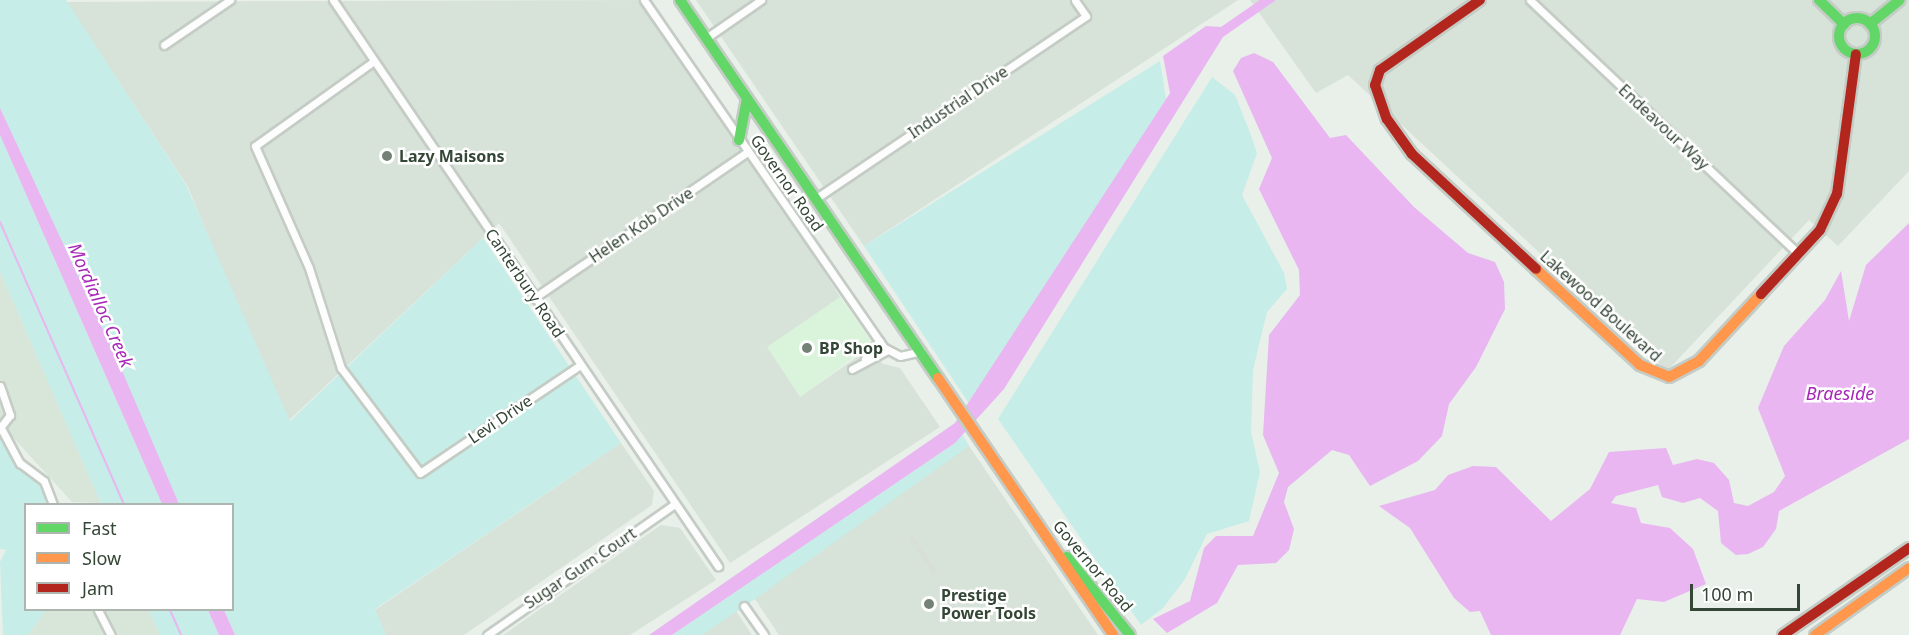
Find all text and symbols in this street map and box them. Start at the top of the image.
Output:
street label: Industrial Drive [905,62,1011,142]
street label: Endeavour Way [1615,80,1713,174]
street label: Governor Road [747,131,827,235]
place label: Lazy Maisons [399,146,505,166]
marker: Lazy Maisons [380,149,394,163]
street label: Helen Kob Drive [585,183,697,267]
street label: Canterbury Road [481,225,569,341]
water label: Mordialloc Creek [64,239,138,371]
street label: Lakewood Boulevard [1536,246,1666,366]
place label: BP Shop [819,338,883,358]
marker: BP Shop [800,341,814,355]
water label: Braeside [1806,382,1874,404]
street label: Levi Drive [464,391,536,447]
legend [24,503,234,611]
text: Fast [82,516,117,540]
street label: Governor Road [1049,516,1137,616]
street label: Sugar Gum Court [520,523,640,613]
text: Slow [82,546,121,570]
scale bar [1693,572,1802,610]
text: Jam [82,576,114,600]
text: 100 m [1701,582,1753,606]
place label: Prestige Power Tools [941,585,1036,623]
marker: Prestige Power Tools [922,597,936,611]

